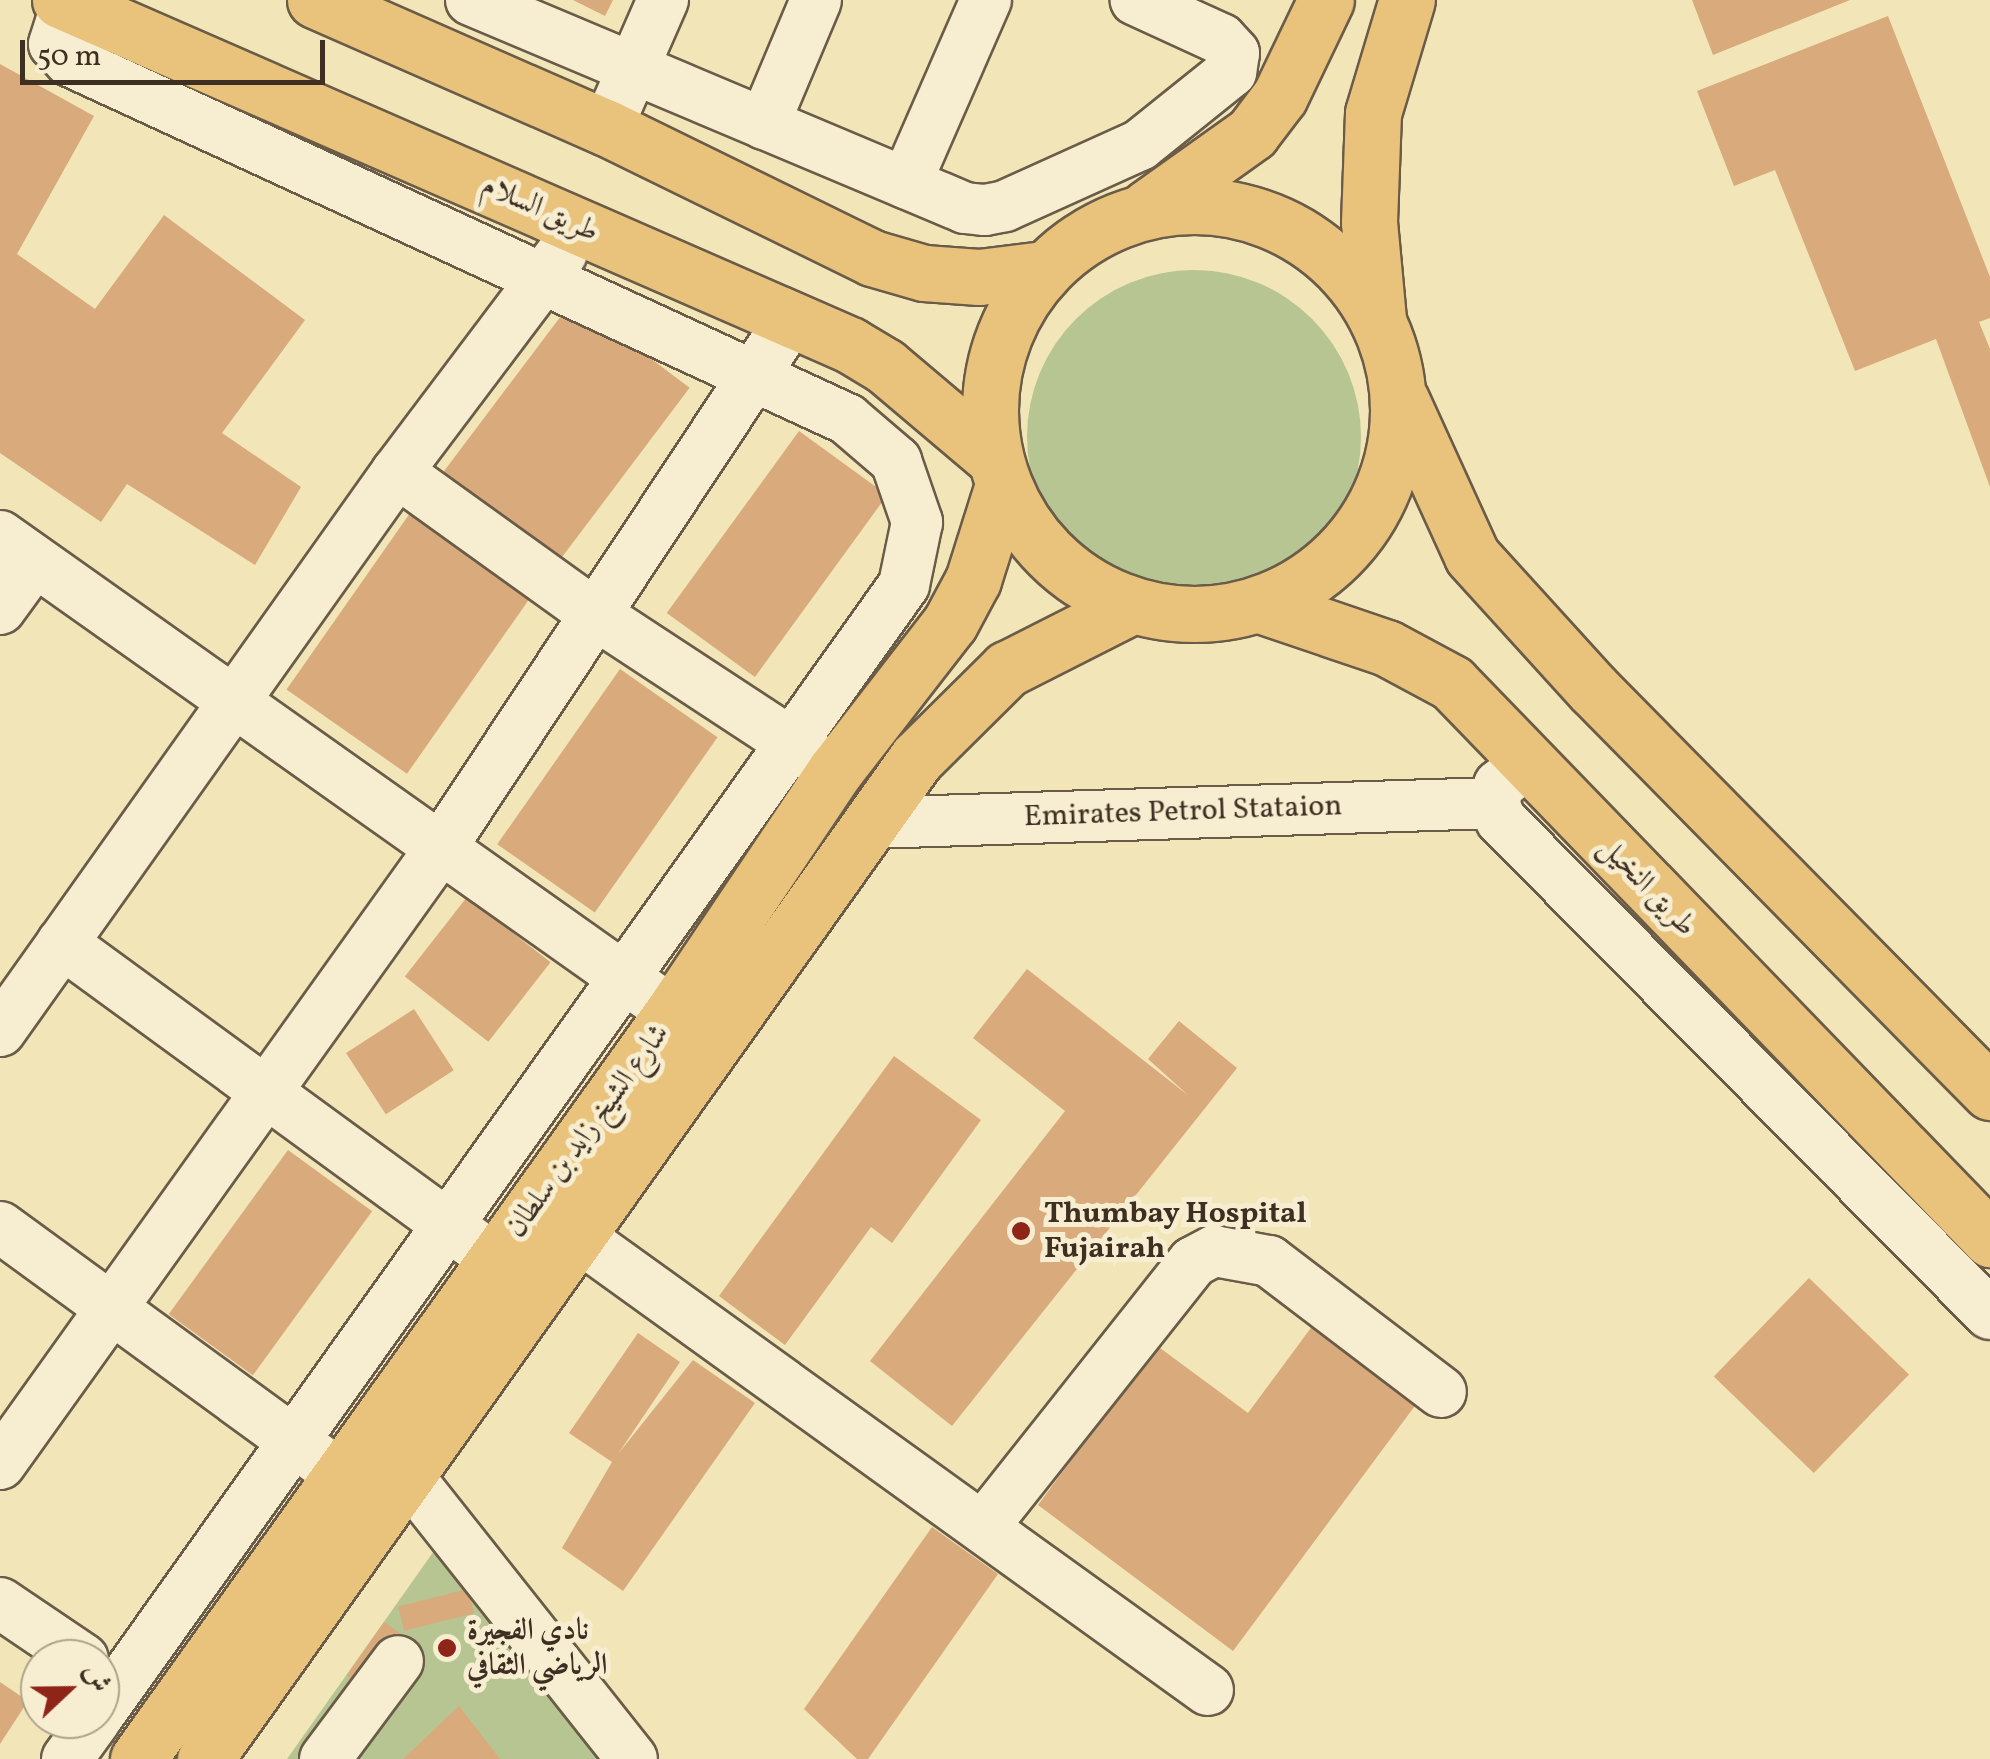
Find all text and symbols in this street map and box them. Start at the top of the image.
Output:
scale bar [25,20,330,82]
text: 50 m [37,36,101,78]
street label: طريق السلام [476,167,604,251]
street label: Emirates Petrol Stataion [1023,788,1343,836]
street label: طريق النخيل [1591,830,1703,944]
street label: شارع الشيخ زايد بن سلطان [498,1017,678,1245]
place label: Thumbay Hospital Fujairah [1044,1196,1307,1266]
marker: Thumbay Hospital Fujairah [1008,1218,1034,1244]
place label: نادي الفجيرة الرياضي الثقافي [467,1613,608,1684]
marker: نادي الفجيرة الرياضي الثقافي [436,1637,458,1659]
north arrow [20,1639,120,1739]
text: ش [73,1658,120,1699]

